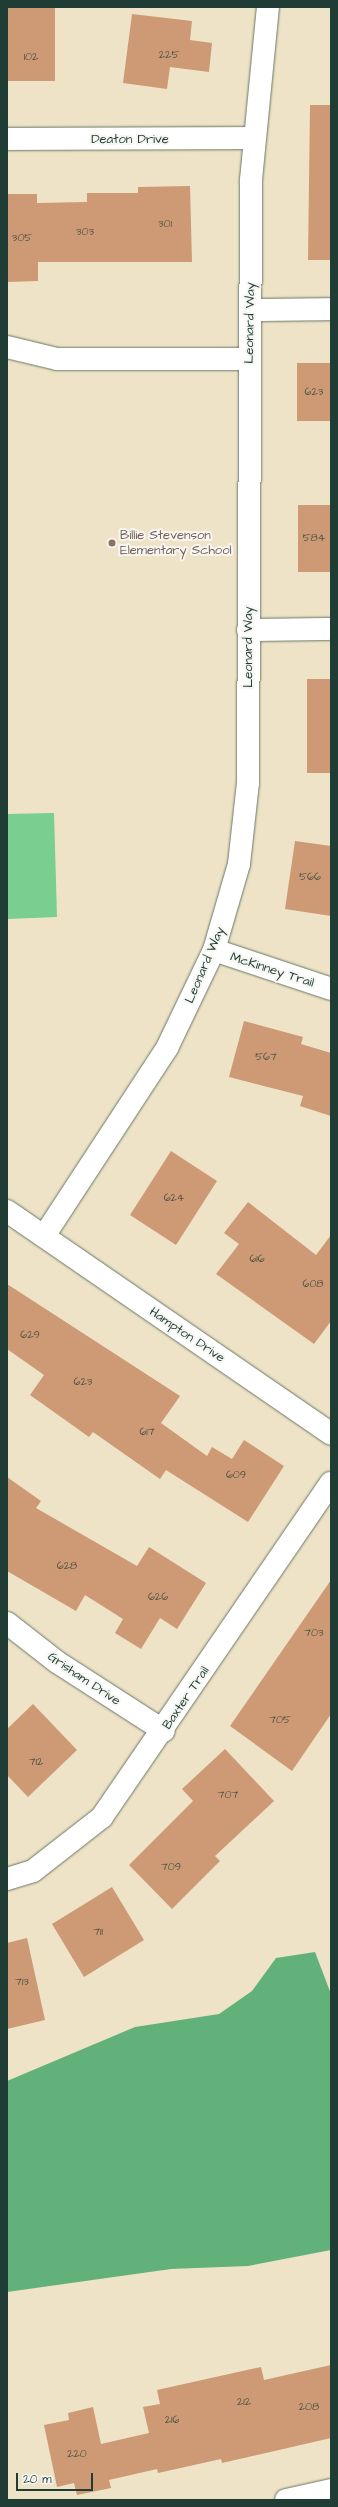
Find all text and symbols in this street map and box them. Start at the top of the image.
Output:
house number: 225 [159,48,179,62]
house number: 102 [24,50,38,64]
street label: Deaton Drive [91,131,169,147]
house number: 301 [158,217,172,231]
house number: 303 [76,225,94,239]
house number: 305 [12,231,32,245]
street label: Leonard Way [241,282,259,364]
house number: 623 [305,385,323,399]
place label: Billie Stevenson Elementary School [120,528,231,559]
house number: 584 [303,531,325,545]
marker: Billie Stevenson Elementary School [107,538,117,548]
street label: Leonard Way [240,606,256,688]
house number: 566 [299,870,321,884]
street label: Leonard Way [182,924,228,1006]
street label: McKinney Trail [228,949,316,991]
house number: 567 [255,1050,277,1064]
house number: 624 [164,1191,184,1205]
house number: 616 [249,1252,265,1266]
house number: 608 [303,1277,323,1291]
street label: Hampton Drive [146,1304,228,1366]
house number: 629 [20,1328,40,1342]
house number: 623 [74,1375,92,1389]
house number: 617 [139,1425,155,1439]
house number: 609 [226,1468,246,1482]
house number: 628 [57,1559,77,1573]
house number: 626 [148,1590,168,1604]
house number: 703 [304,1626,324,1640]
street label: Grisham Drive [45,1649,123,1709]
street label: Baxter Trail [159,1664,213,1732]
house number: 705 [269,1713,291,1727]
house number: 712 [29,1755,43,1769]
house number: 707 [218,1788,238,1802]
house number: 709 [161,1860,181,1874]
house number: 711 [93,1925,103,1939]
house number: 713 [15,1975,29,1989]
house number: 212 [237,2395,251,2409]
house number: 208 [299,2400,319,2414]
house number: 216 [165,2413,179,2427]
house number: 220 [67,2447,87,2461]
scale bar [18,2465,95,2491]
text: 20 m [23,2471,52,2488]

